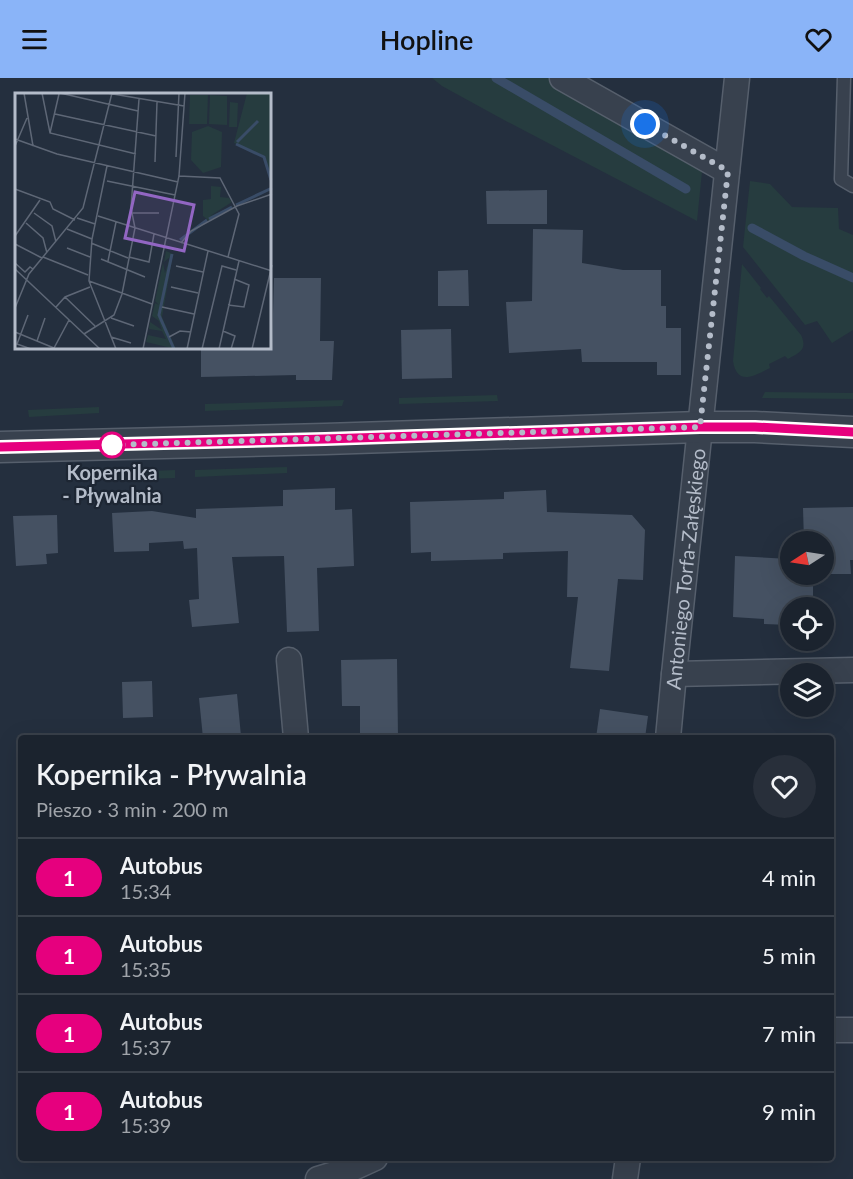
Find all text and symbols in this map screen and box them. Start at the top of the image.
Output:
icon: menu [18,23,51,56]
text: Hopline [380,23,473,56]
icon: heart [802,23,835,56]
inset map [15,93,272,350]
your location [630,109,660,139]
marker: Kopernika - Pływalnia [99,432,125,458]
street label: Antoniego Torfa-Załęskiego [661,447,710,691]
place label: Kopernika - Pływalnia [62,460,162,507]
north arrow [780,531,834,585]
map controls [780,531,834,717]
button: locate [780,597,834,651]
button: layers [780,663,834,717]
button: heart [753,755,816,818]
text: Kopernika - Pływalnia [36,757,307,791]
text: Pieszo · 3 min · 200 m [36,797,229,821]
text: Autobus [120,852,203,879]
text: 4 min [762,864,816,891]
text: 1 [63,865,75,890]
text: 15:34 [120,879,171,903]
text: Autobus [120,930,203,957]
text: 5 min [762,942,816,969]
text: 1 [63,943,75,968]
text: 15:35 [120,957,171,981]
text: Autobus [120,1008,203,1035]
text: 7 min [762,1020,816,1047]
text: 1 [63,1021,75,1046]
text: 15:37 [120,1035,171,1059]
text: Autobus [120,1086,203,1113]
text: 9 min [762,1098,816,1125]
text: 1 [63,1099,75,1124]
text: 15:39 [120,1113,171,1137]

